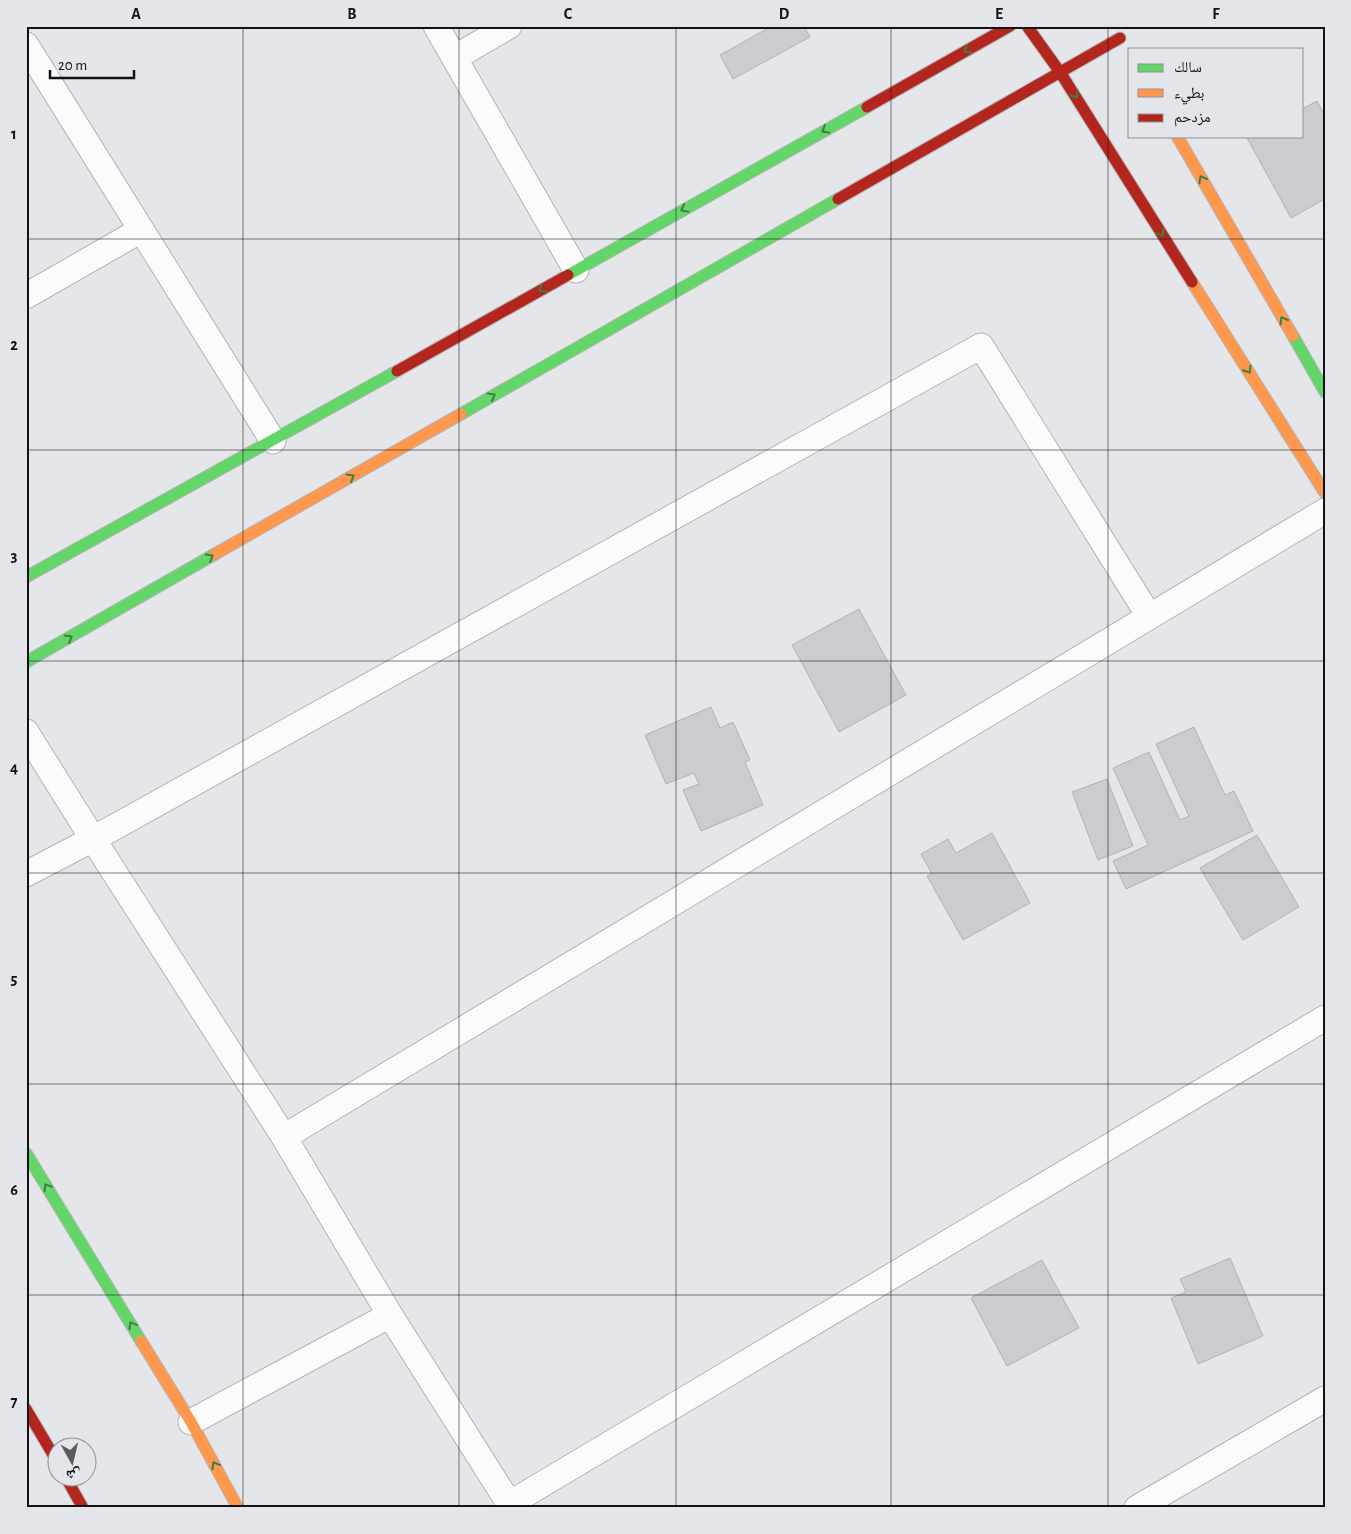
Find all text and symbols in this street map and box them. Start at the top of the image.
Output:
text: A [131,6,141,22]
text: B [347,6,357,22]
text: C [564,6,573,22]
text: D [779,6,790,22]
text: E [995,6,1003,22]
text: F [1212,6,1220,22]
one-way arrow [964,44,973,54]
scale bar [50,48,134,80]
legend [1128,48,1304,138]
text: 20 m [58,58,87,73]
text: سالك [1174,60,1202,75]
text: بطيء [1174,86,1204,105]
one-way arrow [1068,90,1078,99]
text: مزدحم [1174,110,1211,127]
one-way arrow [822,123,831,133]
text: 1 [11,126,17,142]
one-way arrow [1198,176,1208,185]
one-way arrow [680,203,689,213]
one-way arrow [1155,227,1164,236]
one-way arrow [539,282,548,292]
one-way arrow [1279,316,1289,325]
text: 2 [10,337,18,353]
one-way arrow [1241,365,1251,374]
one-way arrow [487,393,496,403]
one-way arrow [346,473,355,483]
text: 3 [11,548,18,564]
one-way arrow [204,553,213,563]
one-way arrow [63,634,72,644]
text: 4 [10,760,18,776]
text: 5 [11,971,18,987]
text: 6 [10,1182,18,1198]
one-way arrow [44,1183,54,1192]
one-way arrow [128,1322,138,1331]
text: 7 [11,1394,18,1410]
north arrow [48,1436,98,1486]
one-way arrow [211,1461,221,1470]
text: ش [65,1465,82,1482]

